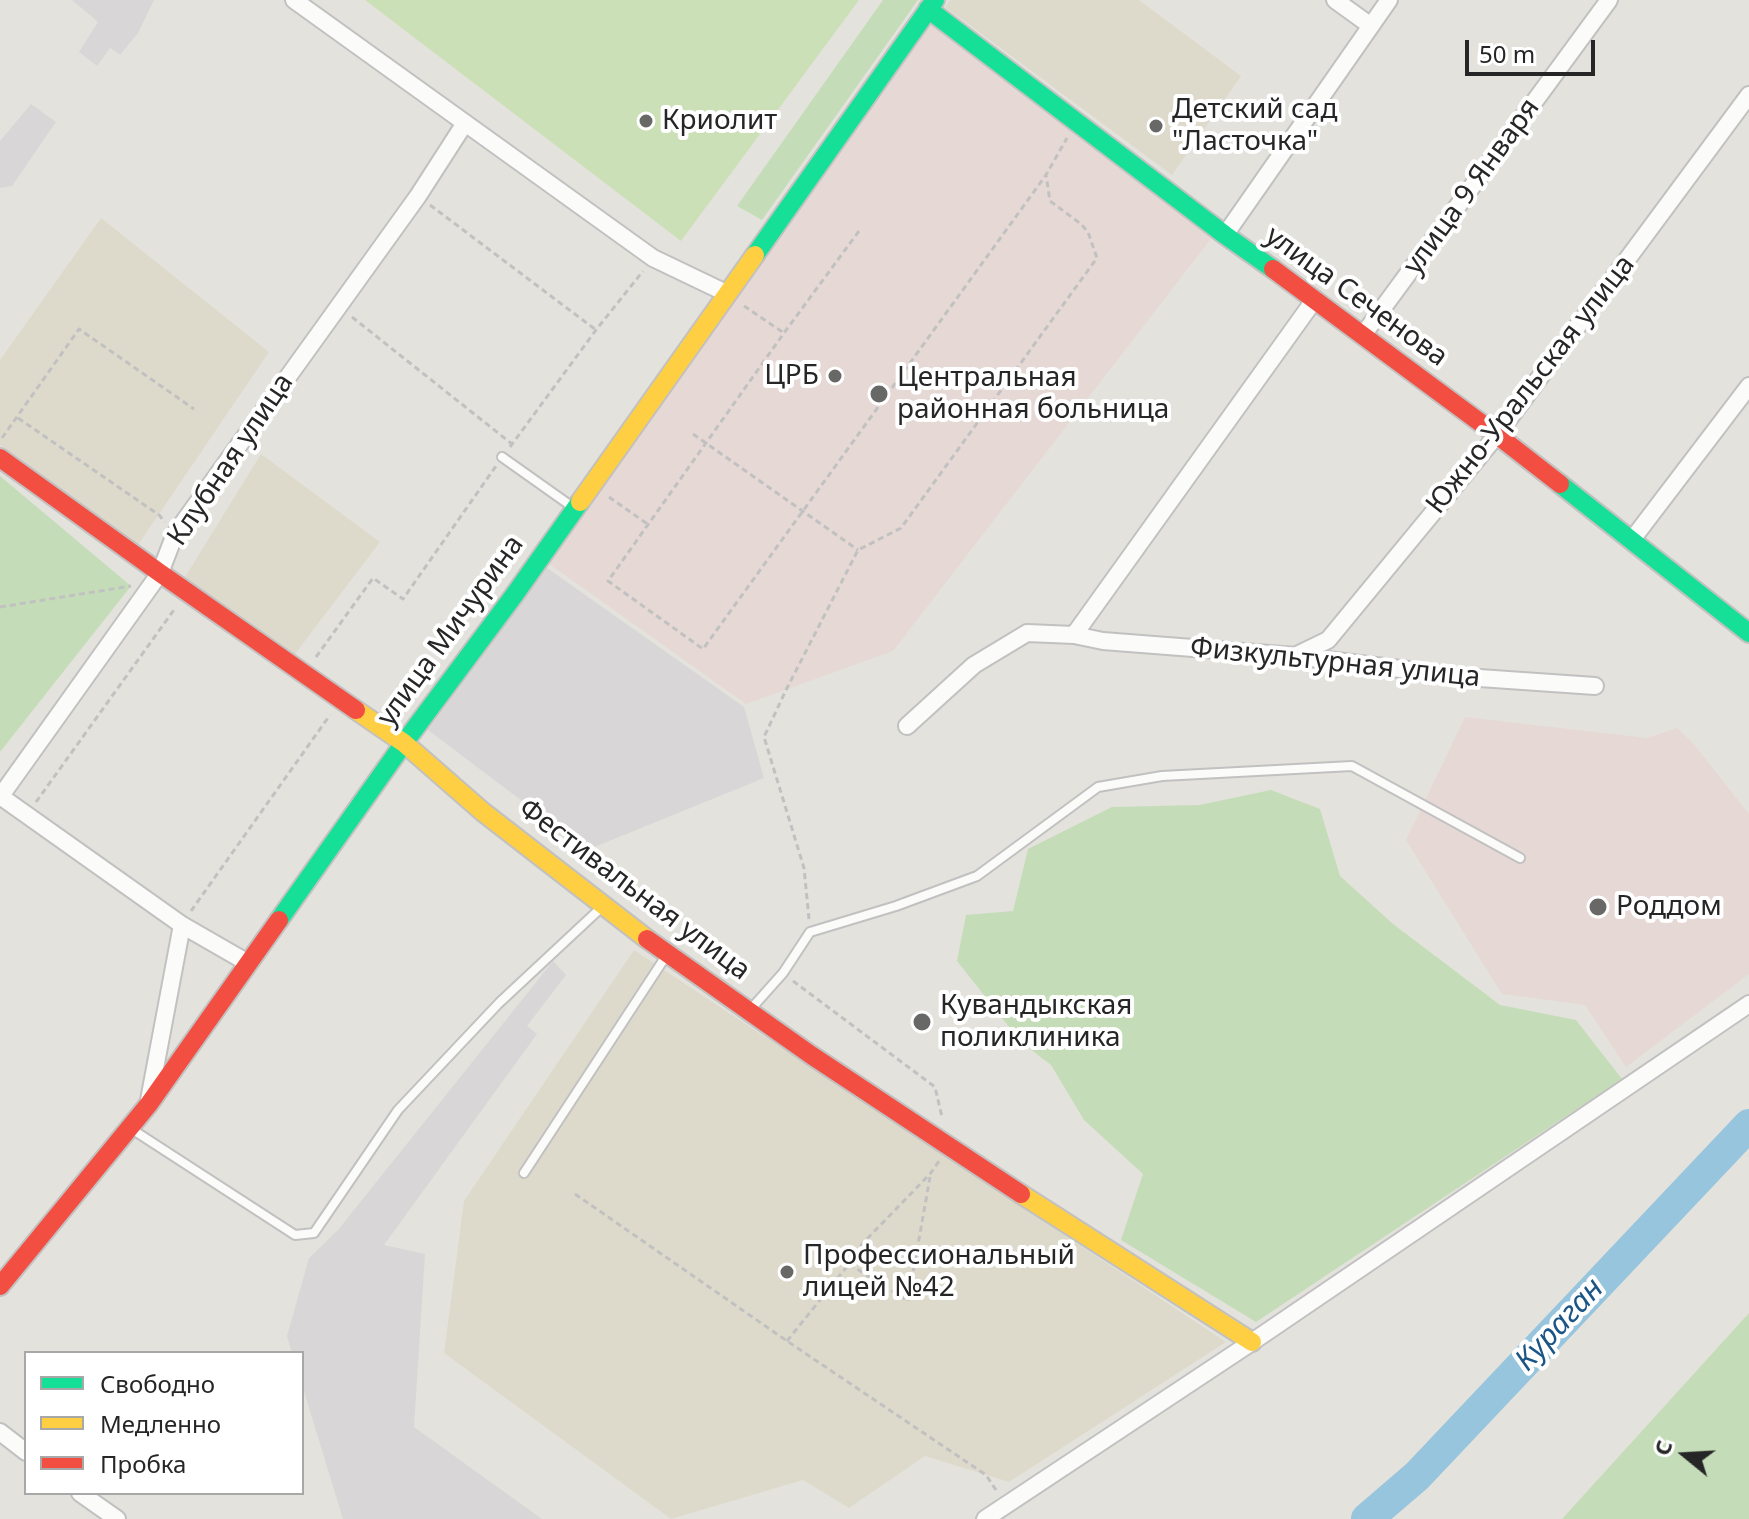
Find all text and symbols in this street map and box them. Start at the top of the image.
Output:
scale bar [1469,24,1599,74]
text: 50 m [1479,37,1535,70]
street label: улица 9 Января [1397,92,1547,282]
place label: Детский сад "Ласточка" [1172,93,1337,159]
place label: Криолит [662,104,777,138]
marker: Криолит [637,112,655,130]
marker: Детский сад "Ласточка" [1147,117,1165,135]
street label: улица Сеченова [1258,220,1454,374]
street label: Южно-Уральская улица [1420,249,1642,521]
place label: ЦРБ [764,359,819,393]
place label: Центральная районная больница [897,361,1169,427]
marker: ЦРБ [826,367,844,385]
street label: Клубная улица [161,368,301,552]
marker: Центральная районная больница [868,383,890,405]
street label: улица Мичурина [371,529,531,733]
street label: Физкультурная улица [1188,631,1482,695]
street label: Фестивальная улица [512,792,756,988]
place label: Роддом [1616,890,1722,924]
marker: Роддом [1587,896,1609,918]
place label: Кувандыкская поликлиника [940,989,1132,1055]
marker: Кувандыкская поликлиника [911,1011,933,1033]
place label: Профессиональный лицей №42 [803,1239,1075,1305]
marker: Профессиональный лицей №42 [778,1263,796,1281]
water label: Кураган [1508,1271,1612,1379]
legend [24,1351,304,1495]
text: Свободно [100,1367,215,1400]
text: Медленно [100,1407,221,1440]
north arrow [1645,1415,1725,1495]
text: С [1646,1436,1679,1459]
text: Пробка [100,1447,186,1480]

